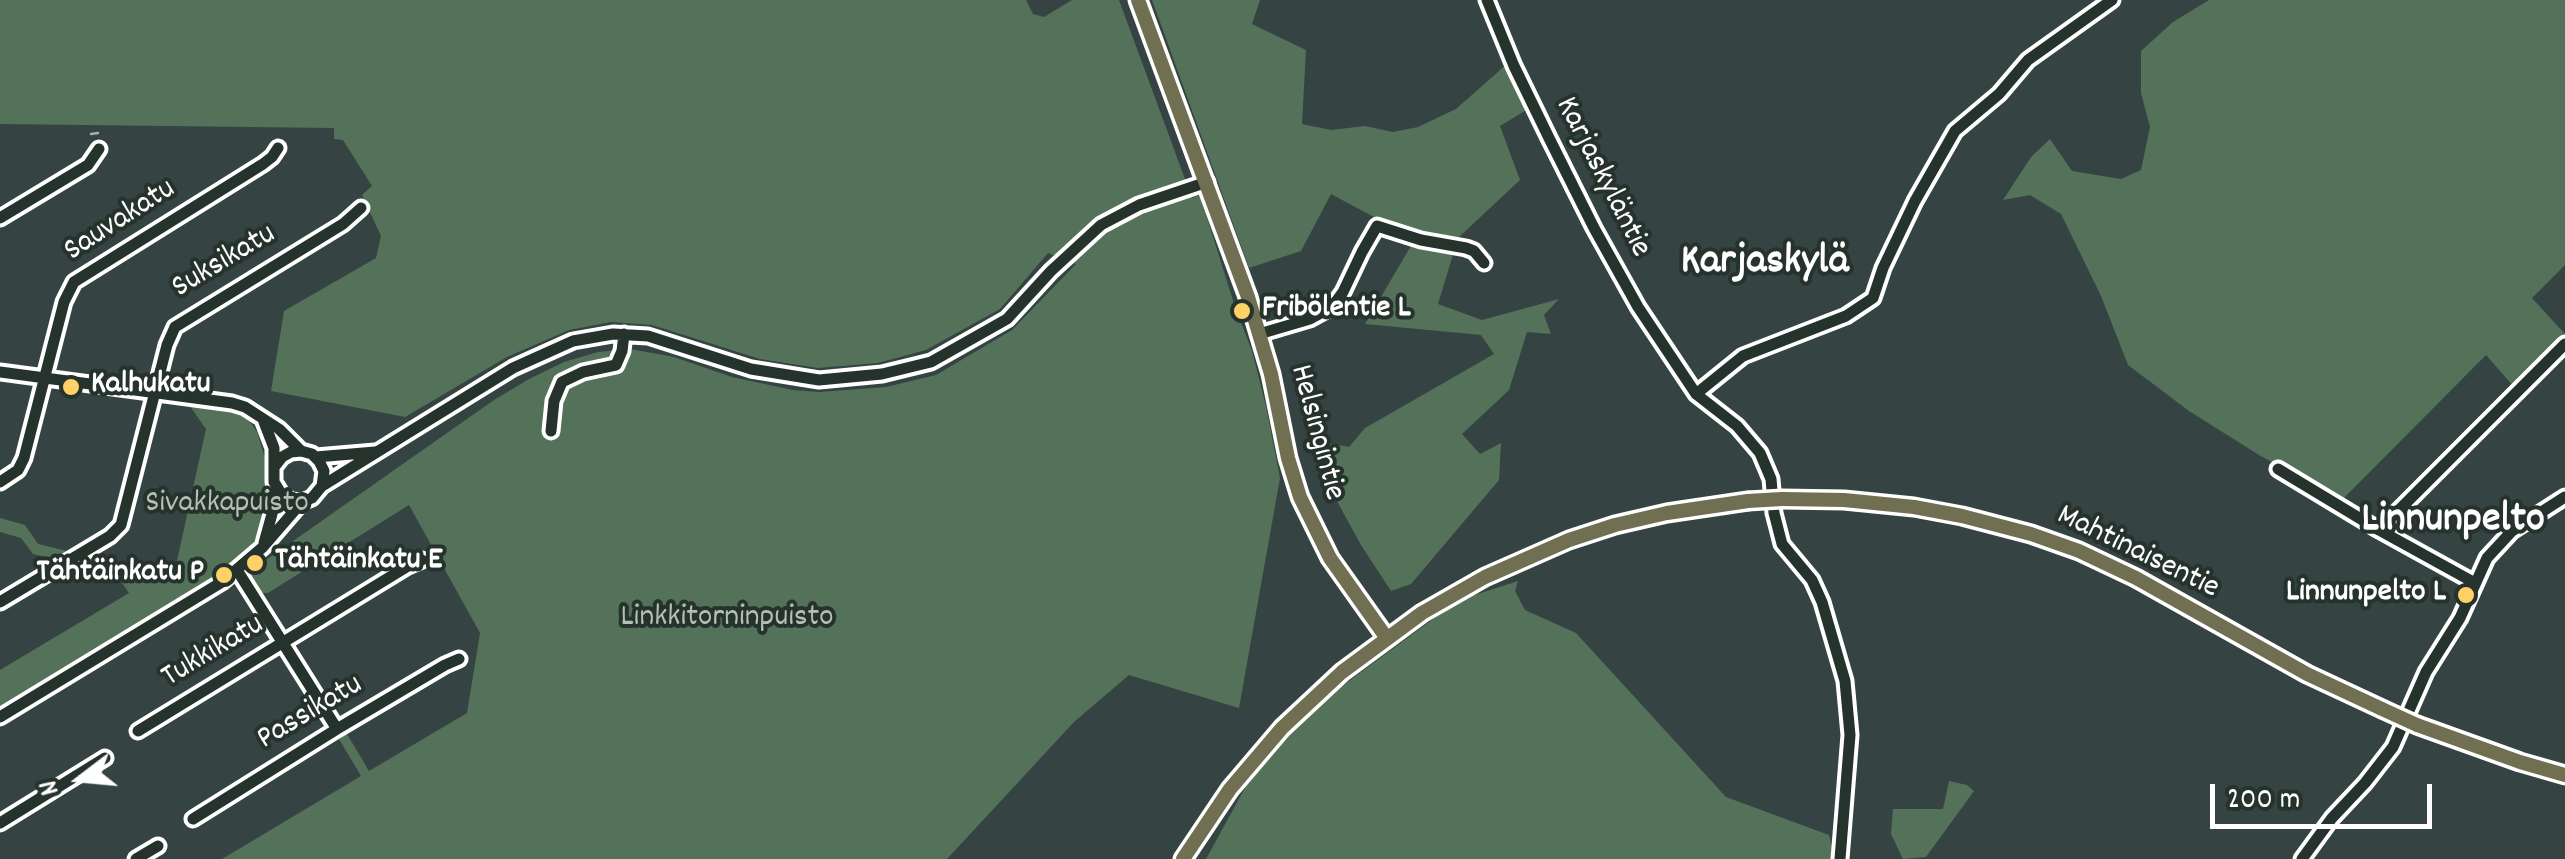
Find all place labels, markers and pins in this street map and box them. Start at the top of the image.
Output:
place label: Fribölentie L [1262,292,1411,330]
marker: Fribölentie L [1231,300,1253,322]
place label: Kalhukatu [91,368,211,406]
marker: Kalhukatu [60,376,82,398]
place label: Tähtäinkatu E [275,544,442,582]
marker: Tähtäinkatu E [244,552,266,574]
place label: Tähtäinkatu P [37,556,204,594]
marker: Tähtäinkatu P [213,564,235,586]
place label: Linnunpelto L [2286,576,2446,614]
marker: Linnunpelto L [2455,584,2477,606]

